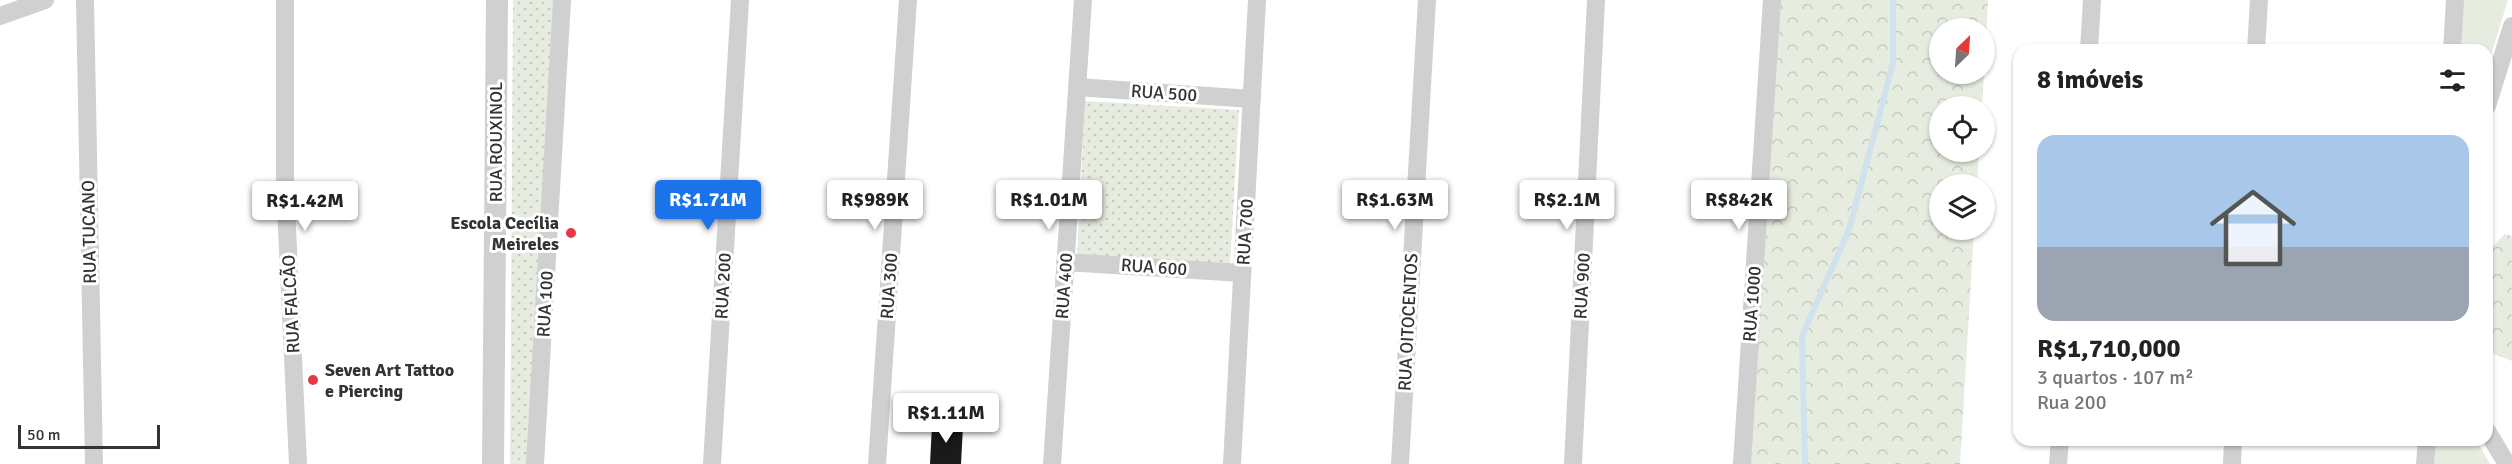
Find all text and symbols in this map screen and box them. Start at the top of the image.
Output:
north arrow [1929,18,1995,84]
map controls [1929,18,1995,240]
text: 8 imóveis [2037,64,2143,96]
icon: filters [2436,64,2469,97]
street label: RUA 500 [1130,80,1198,106]
street label: RUA ROUXINOL [485,82,507,202]
button: locate [1929,96,1995,162]
button: layers [1929,174,1995,240]
icon: home [2199,174,2307,282]
street label: RUA TUCANO [77,180,101,284]
pin: R$1.71M [653,180,763,231]
pin: R$989K [826,180,924,231]
pin: R$1.01M [994,180,1104,231]
pin: R$1.63M [1340,180,1450,231]
pin: R$2.1M [1518,180,1616,231]
pin: R$842K [1690,180,1788,231]
pin: R$1.42M [250,181,360,232]
text: R$1.71M [669,187,747,212]
text: R$989K [841,187,909,212]
text: R$1.01M [1010,187,1088,212]
text: R$1.63M [1356,187,1434,212]
text: R$2.1M [1533,187,1601,212]
text: R$842K [1705,187,1773,212]
text: R$1.42M [266,188,344,213]
street label: RUA 700 [1232,198,1258,266]
place label: Escola Cecília Meireles [450,212,559,255]
marker: Escola Cecília Meireles [564,226,578,240]
street label: RUA 200 [710,252,736,320]
street label: RUA 300 [876,252,902,320]
street label: RUA 400 [1051,252,1077,320]
street label: RUA 900 [1569,252,1595,320]
street label: RUA OITOCENTOS [1393,253,1423,391]
street label: RUA FALCÃO [277,254,305,354]
street label: RUA 600 [1120,254,1188,280]
street label: RUA 1000 [1738,265,1766,343]
street label: RUA 100 [532,270,558,338]
text: R$1,710,000 [2037,333,2181,365]
place label: Seven Art Tattoo e Piercing [325,359,454,402]
text: 3 quartos · 107 m² [2037,365,2194,390]
marker: Seven Art Tattoo e Piercing [306,373,320,387]
text: Rua 200 [2037,390,2106,415]
pin: R$1.11M [891,393,1001,444]
text: R$1.11M [907,400,985,425]
scale bar [18,422,160,450]
text: 50 m [27,425,61,445]

